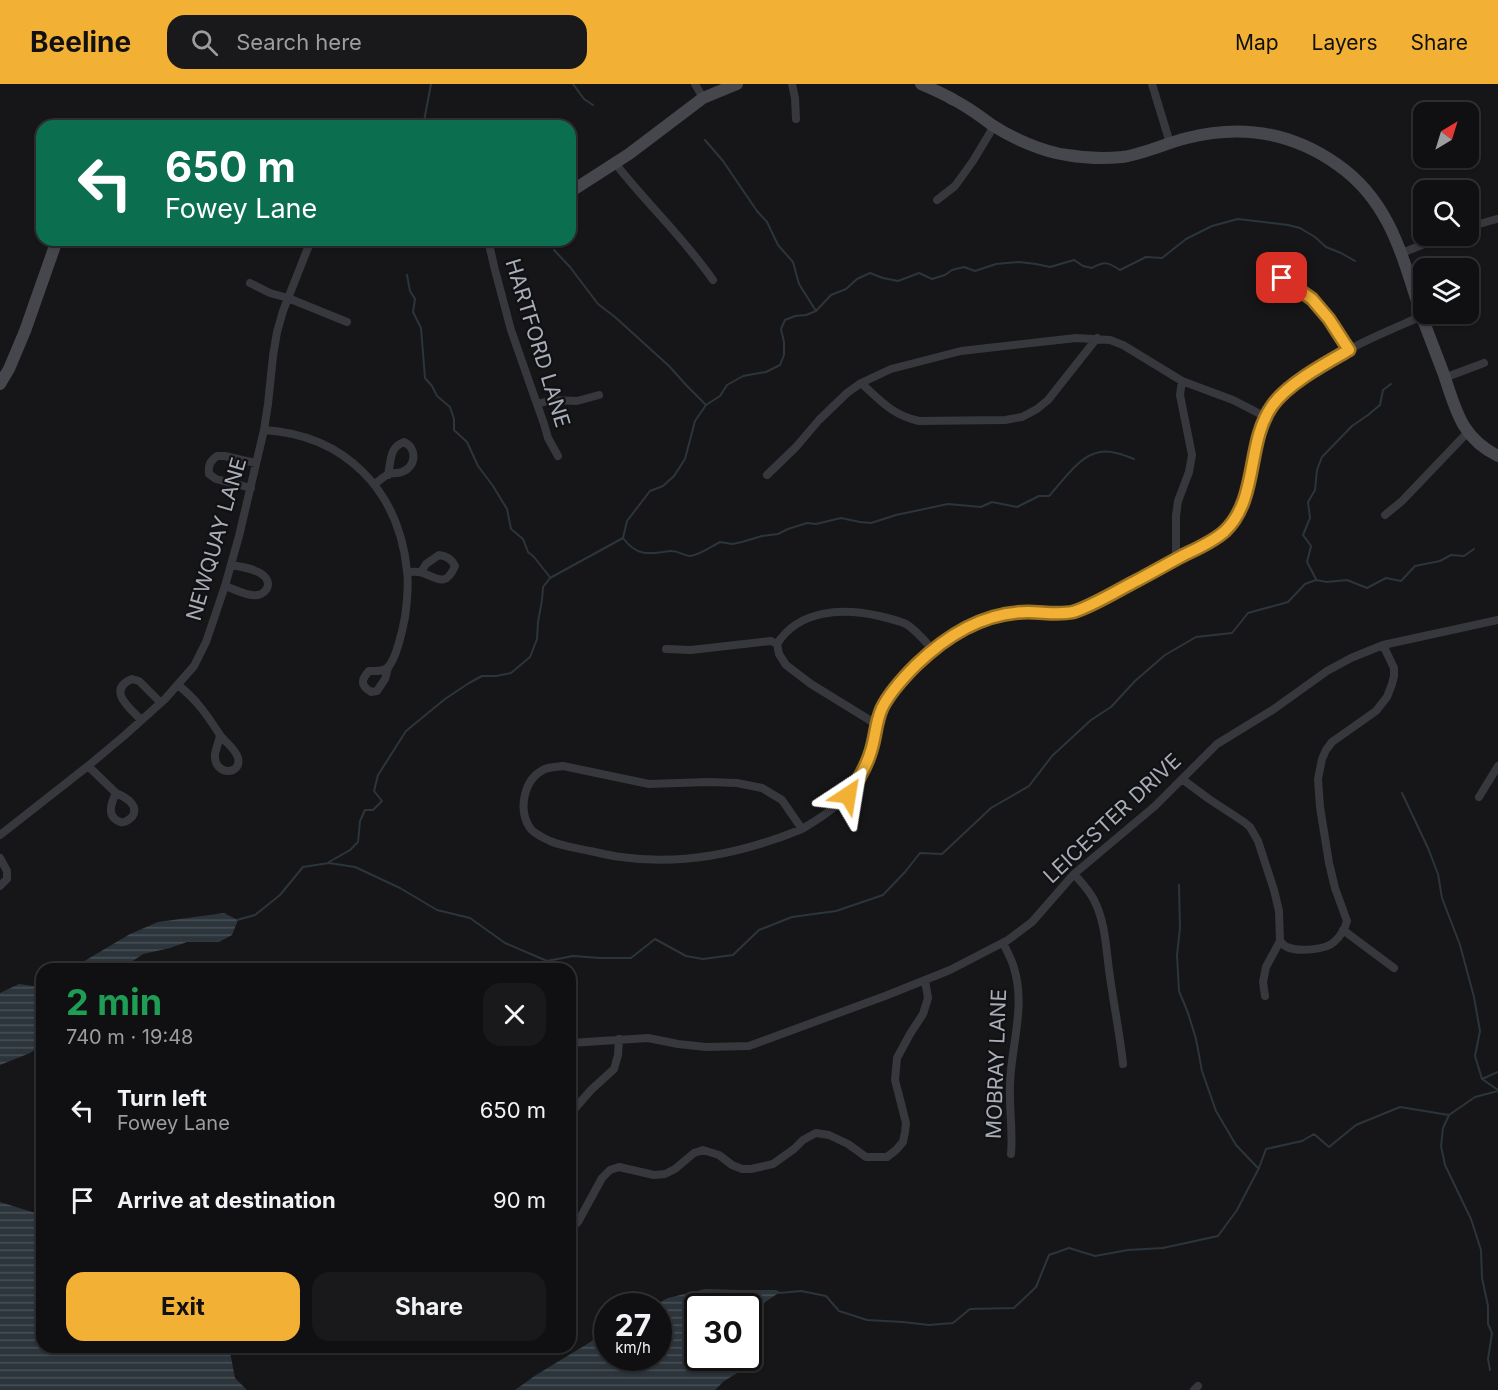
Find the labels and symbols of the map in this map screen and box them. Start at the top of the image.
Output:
north arrow [1413,102,1479,168]
pin [1256,252,1307,303]
street label: HARTFORD LANE [500,256,576,430]
street label: NEWQUAY LANE [181,455,251,623]
street label: LEICESTER DRIVE [1038,748,1186,888]
position arrow [816,763,880,827]
street label: MOBRAY LANE [981,989,1011,1139]
speed limit sign: 30 [684,1293,762,1371]

